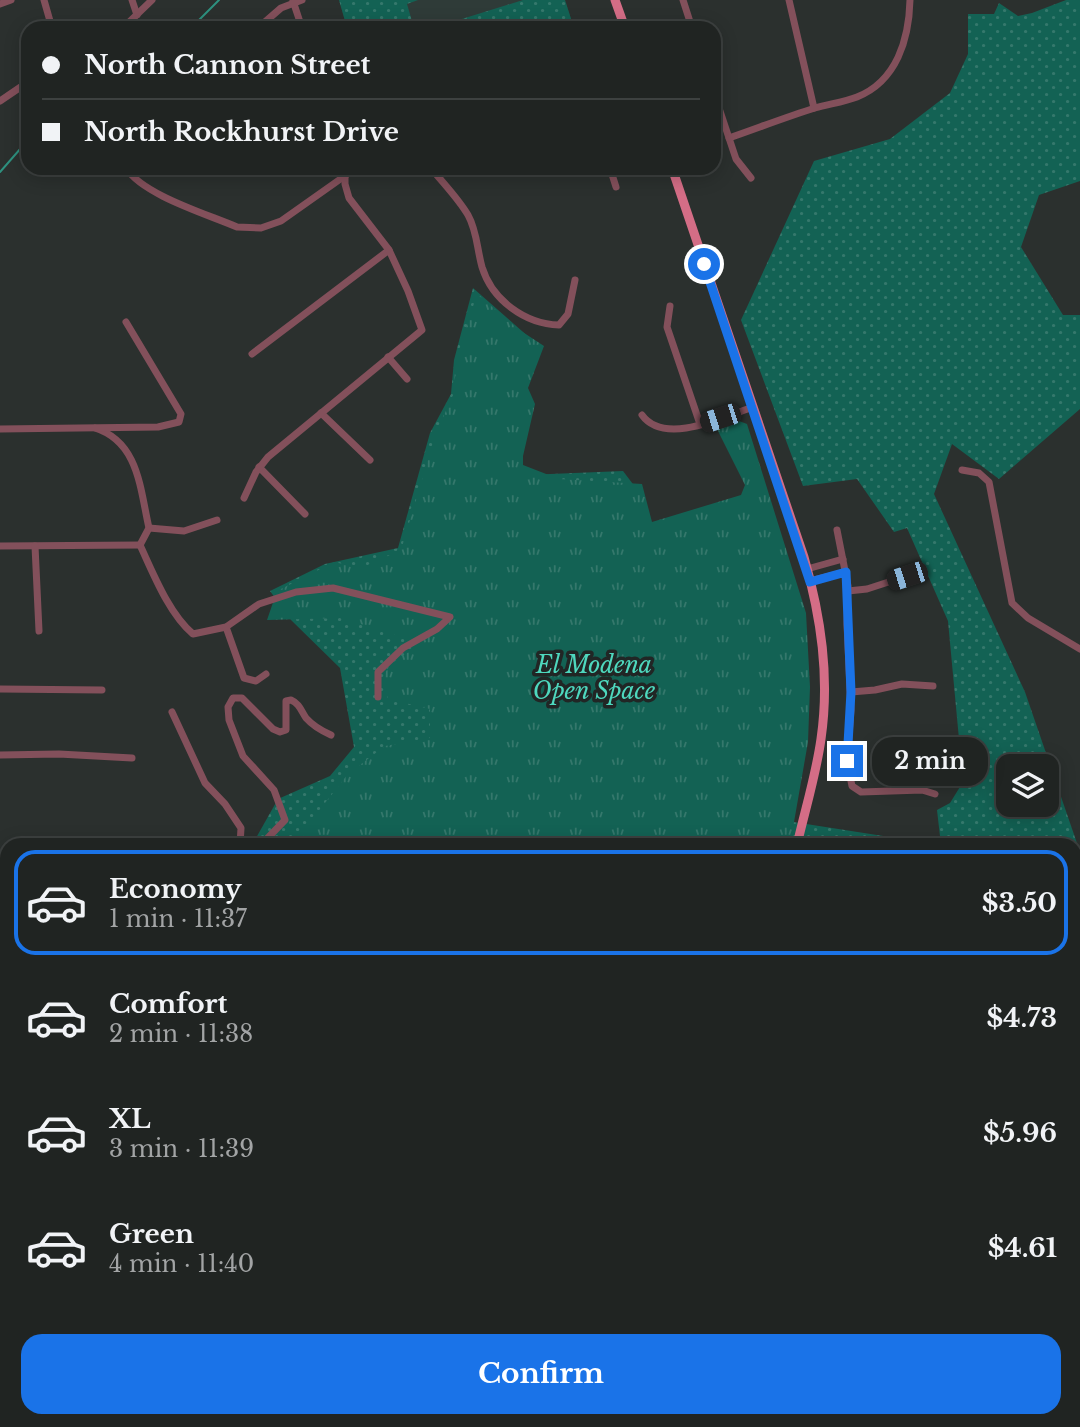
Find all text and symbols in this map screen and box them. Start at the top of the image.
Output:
text: North Cannon Street [84,49,371,81]
text: North Rockhurst Drive [84,116,399,148]
route start [688,248,720,280]
car [697,402,744,434]
car [884,560,931,592]
park label: El Modena Open Space [533,651,656,705]
callout: 2 min [872,736,987,786]
route end [831,745,863,777]
text: 2 min [894,747,966,775]
map controls [996,754,1059,817]
button: layers [996,754,1059,817]
icon: car [25,871,88,934]
text: Economy [109,873,242,905]
text: $3.50 [982,887,1057,919]
text: 1 min · 11:37 [109,905,247,933]
icon: car [25,986,88,1049]
text: Comfort [109,988,227,1020]
text: $4.73 [987,1002,1057,1034]
text: 2 min · 11:38 [109,1020,253,1048]
icon: car [25,1101,88,1164]
text: XL [109,1103,151,1135]
text: $5.96 [983,1117,1057,1149]
text: 3 min · 11:39 [109,1135,254,1163]
icon: car [25,1216,88,1279]
text: Green [109,1218,194,1250]
text: $4.61 [988,1232,1057,1264]
text: 4 min · 11:40 [109,1250,254,1278]
button: Confirm [21,1334,1061,1414]

